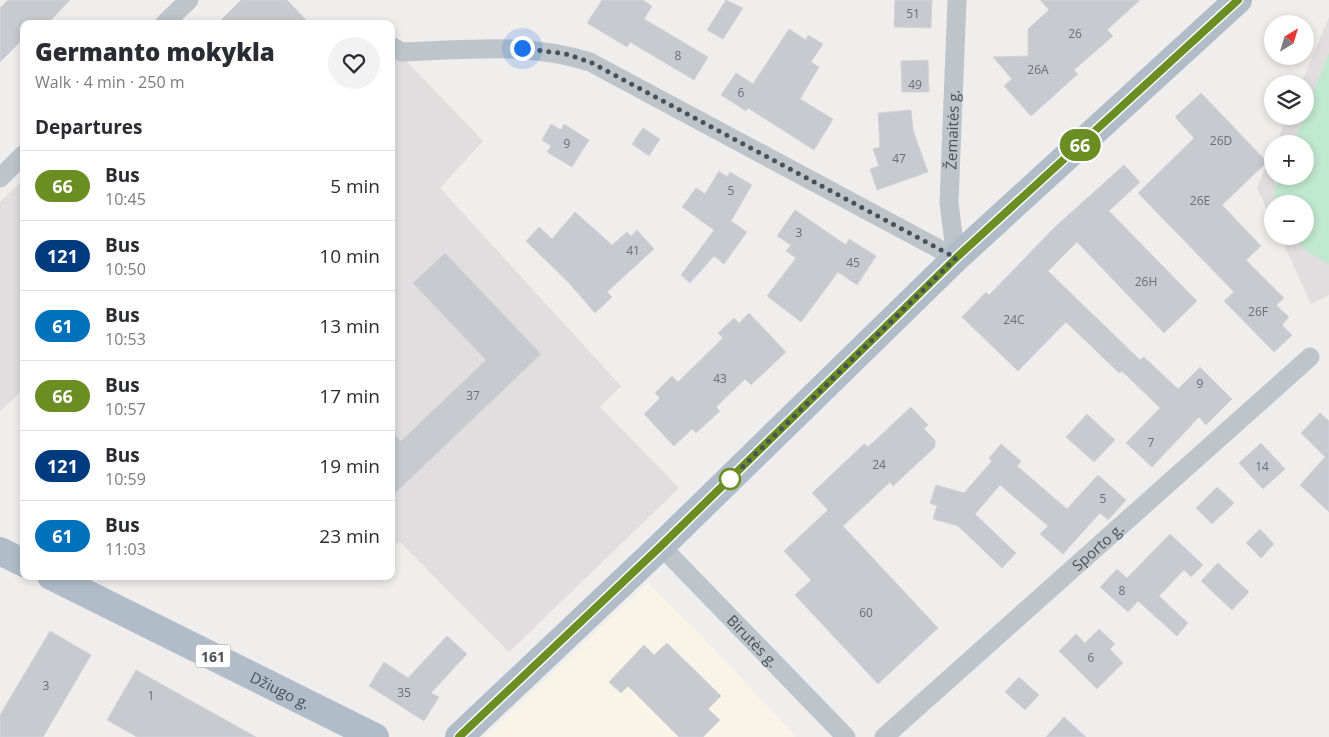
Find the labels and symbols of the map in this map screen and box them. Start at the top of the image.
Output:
house number: 51 [906,5,920,22]
north arrow [1264,15,1314,65]
house number: 26 [1068,25,1082,42]
your location [510,36,535,61]
house number: 8 [675,47,682,64]
house number: 26A [1027,61,1049,78]
house number: 49 [908,76,922,93]
house number: 6 [738,84,745,101]
street label: Žemaitės g. [940,89,963,170]
line badge: 66 [1058,129,1102,161]
house number: 26D [1210,132,1232,149]
house number: 9 [564,135,571,152]
house number: 47 [892,150,906,167]
house number: 5 [728,182,735,199]
house number: 26E [1190,192,1210,209]
house number: 3 [796,224,803,241]
house number: 41 [626,242,640,259]
house number: 45 [846,254,860,271]
house number: 26H [1135,273,1157,290]
house number: 26F [1248,303,1268,320]
house number: 24C [1003,311,1025,328]
house number: 43 [713,370,727,387]
house number: 9 [1197,375,1204,392]
house number: 37 [466,387,480,404]
house number: 7 [1148,434,1155,451]
house number: 24 [872,456,886,473]
house number: 14 [1255,458,1269,475]
unlabelled marker [719,468,741,490]
house number: 5 [1100,490,1107,507]
street label: Sporto g. [1067,518,1128,575]
house number: 8 [1119,582,1126,599]
house number: 60 [859,604,873,621]
street label: Birutės g. [723,610,783,671]
road number: 161 [196,644,230,668]
house number: 6 [1088,649,1095,666]
street label: Džiugo g. [247,667,313,713]
house number: 3 [43,677,50,694]
house number: 35 [397,684,411,701]
house number: 1 [148,687,154,704]

